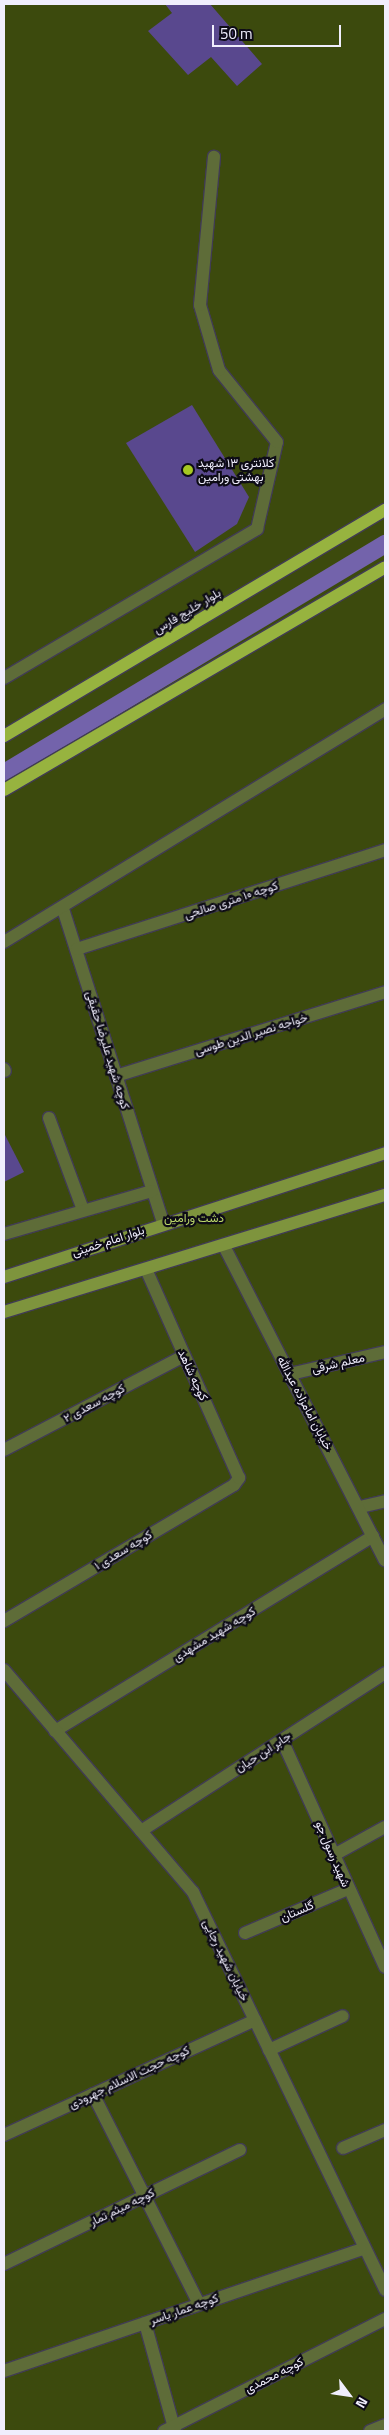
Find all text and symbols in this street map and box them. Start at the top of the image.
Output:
scale bar [214,15,343,47]
text: 50 m [220,22,253,45]
place label: کلانتری ۱۳ شهید بهشتی ورامین [198,456,274,484]
marker: کلانتری ۱۳ شهید بهشتی ورامین [182,464,194,476]
street label: بلوار خلیج فارس [151,585,223,637]
street label: کوچه ۱۰ متری صالحی [182,878,280,922]
street label: کوچه شهید علیرضا حقیقی [83,989,133,1111]
street label: خواجه نصیر الدین طوسی [193,1010,309,1058]
park label: دشت ورامین [164,1211,224,1225]
street label: بلوار امام خمینی [70,1222,146,1260]
street label: کوچه شاهد [175,1347,211,1403]
street label: معلم شرقی [310,1350,366,1376]
street label: خیابان امامزاده عبدالله [274,1354,336,1452]
street label: کوچه سعدی ۲ [61,1381,127,1425]
street label: کوچه سعدی ۱ [91,1527,155,1573]
street label: کوچه شهید مشهدی [170,1604,258,1664]
street label: جابر ابن حیان [233,1729,293,1775]
street label: شهید رسول جو [313,1819,353,1889]
street label: گلستان [278,1898,316,1924]
street label: خیابان شهید رجایی [200,1917,252,2003]
street label: کوچه حجت الاسلام جهرودی [66,2043,192,2111]
street label: کوچه میثم تمار [87,2185,157,2229]
street label: کوچه عمار یاسر [148,2291,220,2327]
street label: کوچه محمدی [242,2354,306,2396]
north arrow [324,2370,374,2420]
text: N [351,2393,374,2413]

